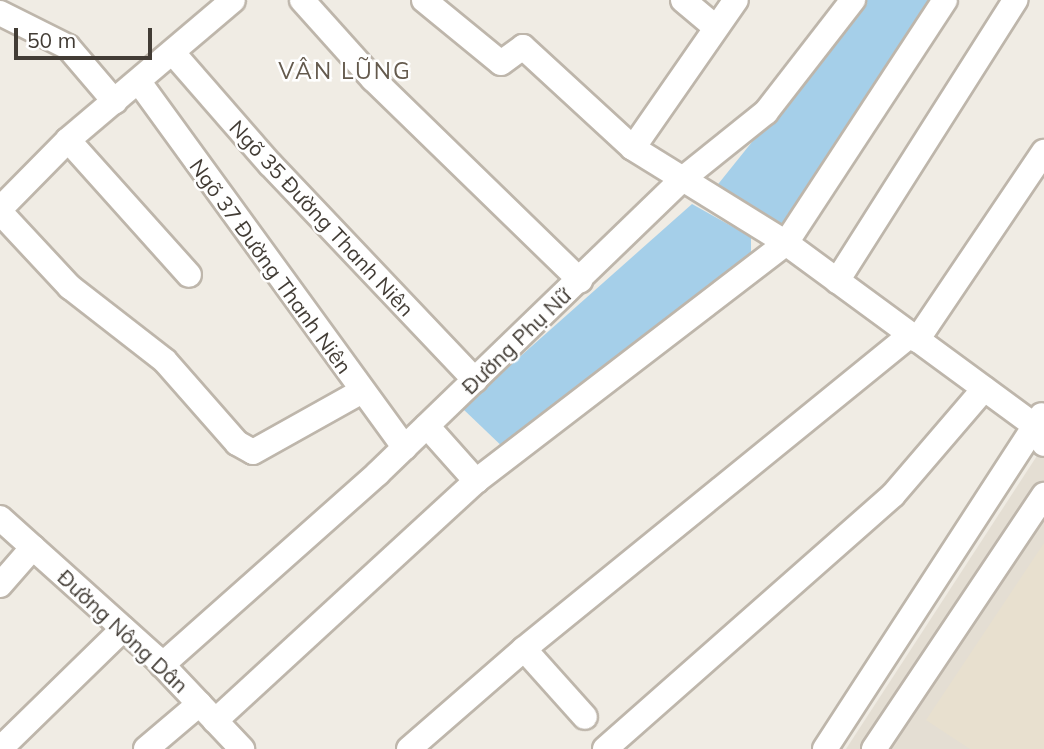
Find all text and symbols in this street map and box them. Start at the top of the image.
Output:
scale bar [18,14,156,58]
text: 50 m [27,27,76,53]
district label: VÂN LŨNG [279,57,411,85]
street label: Ngõ 35 Đường Thanh Niên [225,115,419,321]
street label: Ngõ 37 Đường Thanh Niên [185,154,357,378]
street label: Đường Phụ Nữ [456,283,576,399]
street label: Đường Nông Dân [53,564,193,698]

